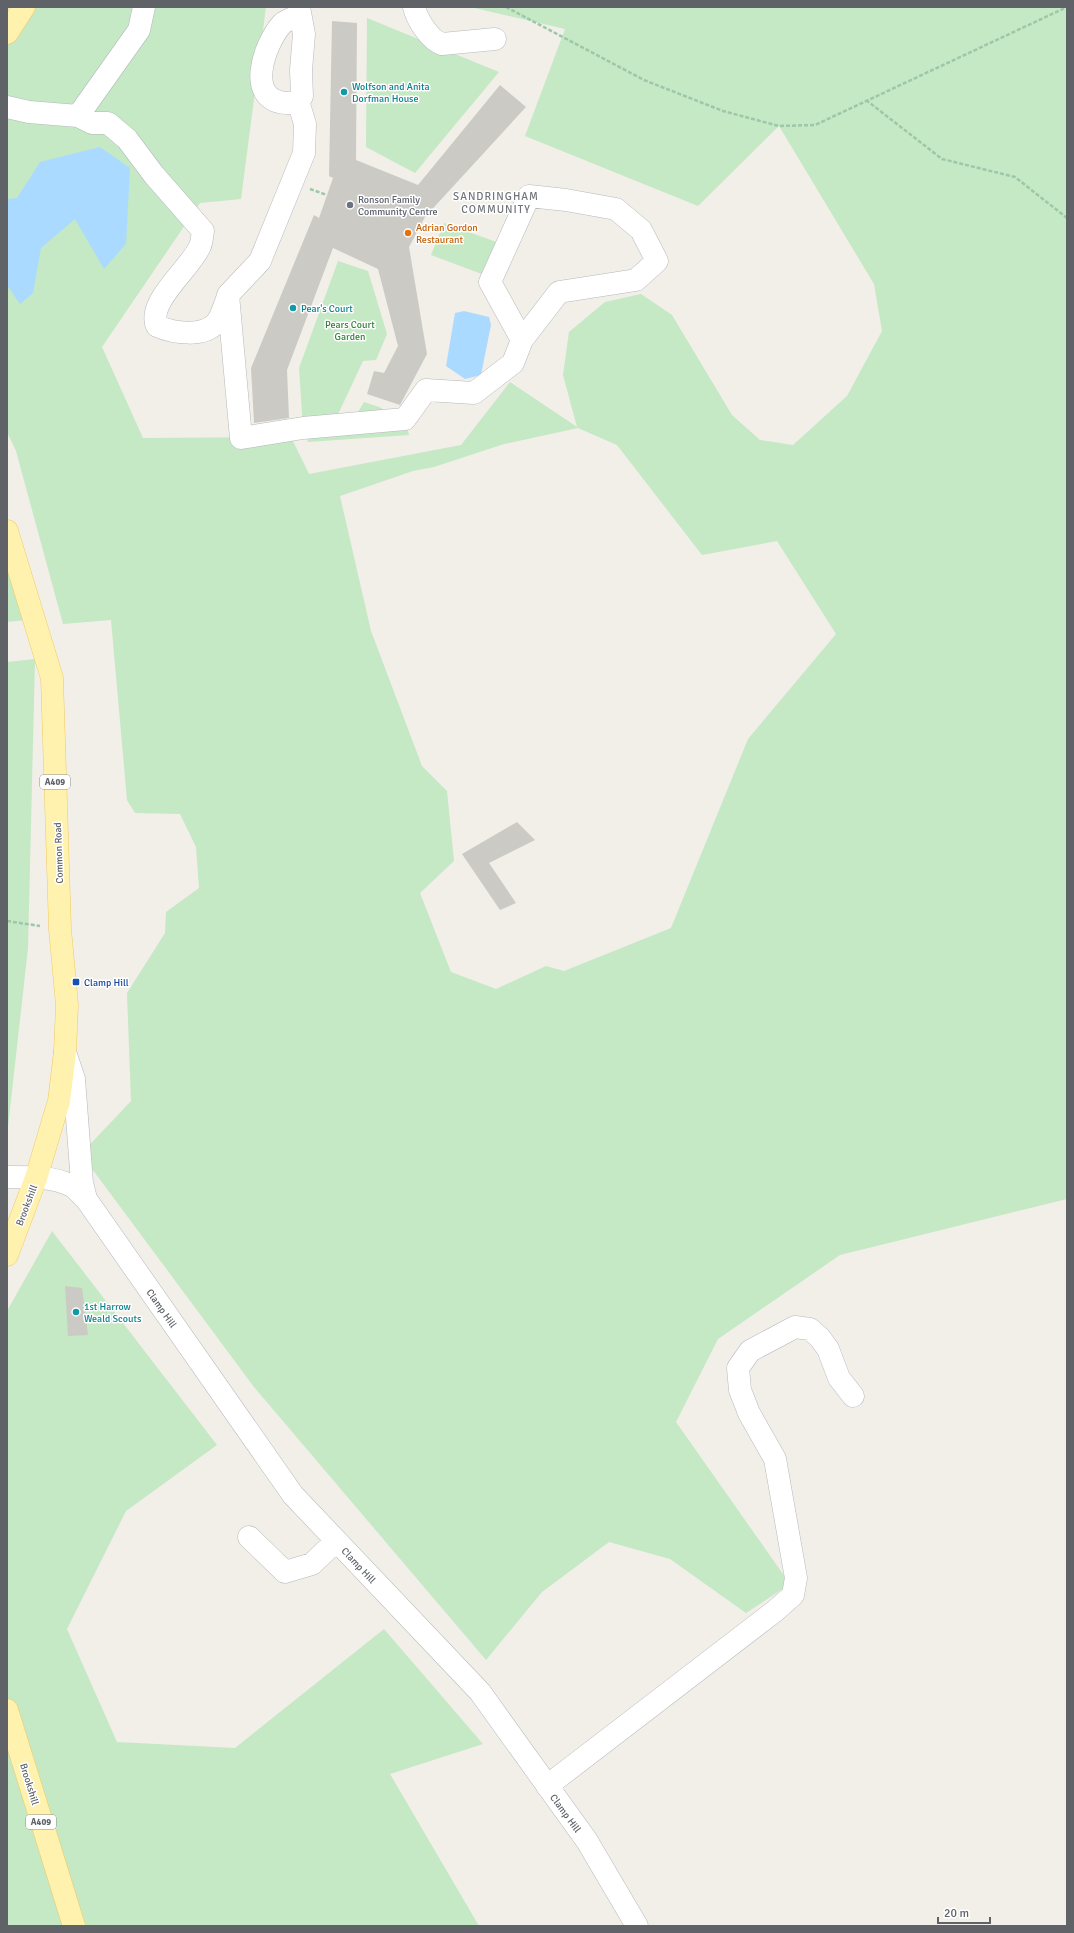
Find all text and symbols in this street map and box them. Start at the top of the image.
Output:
place label: Wolfson and Anita Dorfman House [352,81,430,105]
marker: Wolfson and Anita Dorfman House [339,87,349,97]
district label: SANDRINGHAM COMMUNITY [453,190,539,216]
place label: Ronson Family Community Centre [358,194,438,218]
marker: Ronson Family Community Centre [345,200,355,210]
place label: Adrian Gordon Restaurant [416,222,478,246]
marker: Adrian Gordon Restaurant [403,228,413,238]
marker: Pear's Court [288,303,298,313]
place label: Pear's Court [301,303,353,315]
park label: Pears Court Garden [325,319,375,343]
road number: A409 [40,775,70,789]
street label: Common Road [52,822,66,884]
marker: Clamp Hill [71,977,81,987]
place label: Clamp Hill [84,977,129,989]
street label: Brookshill [14,1183,40,1228]
street label: Clamp Hill [143,1287,179,1330]
place label: 1st Harrow Weald Scouts [84,1301,142,1325]
marker: 1st Harrow Weald Scouts [71,1307,81,1317]
street label: Clamp Hill [339,1545,378,1586]
street label: Brookshill [17,1762,41,1807]
street label: Clamp Hill [547,1792,583,1835]
road number: A409 [26,1815,56,1829]
scale bar [938,1899,990,1925]
text: 20 m [944,1906,969,1921]

